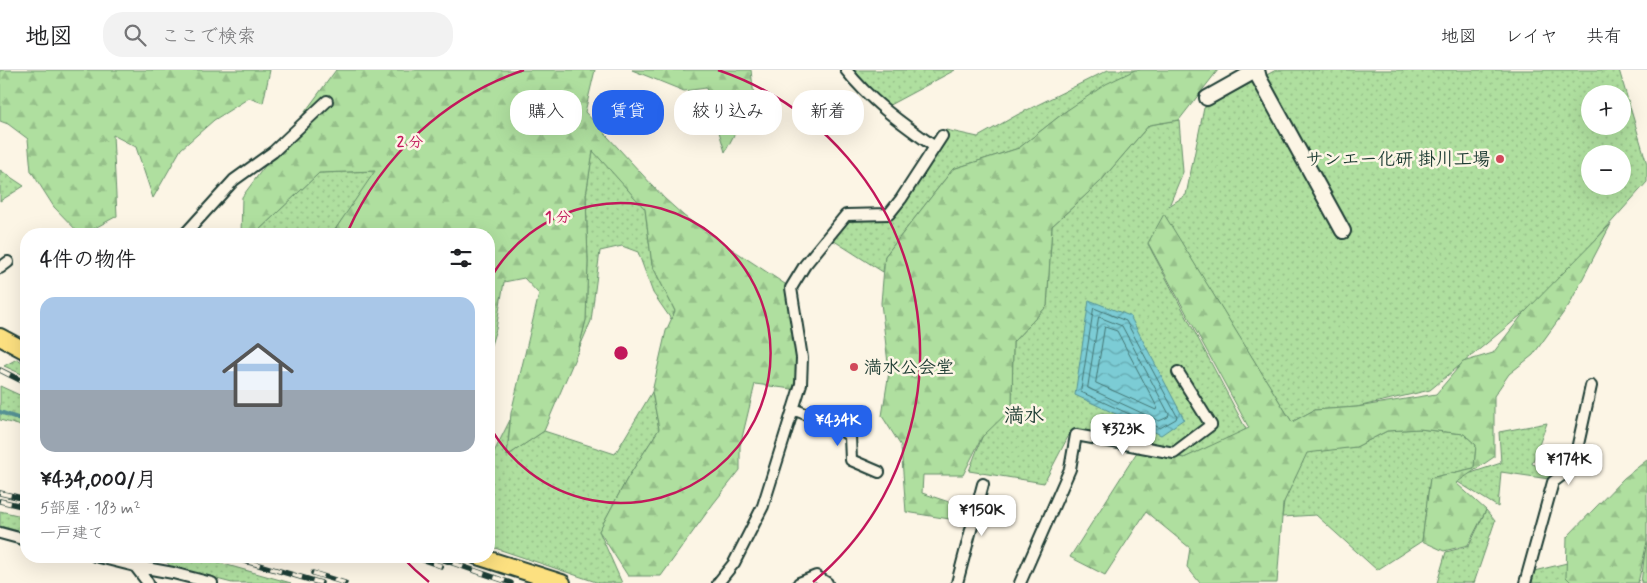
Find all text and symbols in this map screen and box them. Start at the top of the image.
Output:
search box [103,12,453,57]
icon: search [121,21,149,49]
text: 地図 [25,22,73,53]
text: ここで検索 [161,24,256,49]
text: 地図 [1441,25,1477,49]
text: レイヤ [1505,25,1558,49]
text: 共有 [1586,25,1622,49]
map controls [1581,85,1631,195]
button: + [1581,85,1631,135]
chip: 購入 [510,90,582,135]
chip: 賃貸 [592,90,664,135]
chip: 絞り込み [674,90,782,135]
chip: 新着 [792,90,864,135]
text: 2 分 [397,133,423,153]
button: − [1581,145,1631,195]
place label: サンエー化研 掛川工場 [1306,148,1490,172]
marker: サンエー化研 掛川工場 [1494,153,1506,165]
text: 1 分 [545,208,571,228]
icon: filters [447,244,475,272]
text: 4件の物件 [40,246,136,274]
icon: home [213,330,303,420]
centre of rings [612,344,630,362]
place label: 満水公会堂 [864,356,954,380]
marker: 満水公会堂 [848,361,860,373]
district label: 満水 [1004,403,1044,430]
pin: ¥434K [803,404,873,447]
text: ¥434K [815,410,861,431]
pin: ¥323K [1088,414,1158,456]
text: ¥323K [1102,419,1144,440]
pin: ¥174K [1534,444,1604,486]
text: ¥174K [1546,449,1592,470]
text: ¥434,000/月 [40,466,157,494]
pin: ¥150K [947,494,1017,537]
text: 5部屋 · 183 m² [40,498,141,519]
text: ¥150K [959,500,1005,521]
text: 一戸建て [40,523,104,544]

